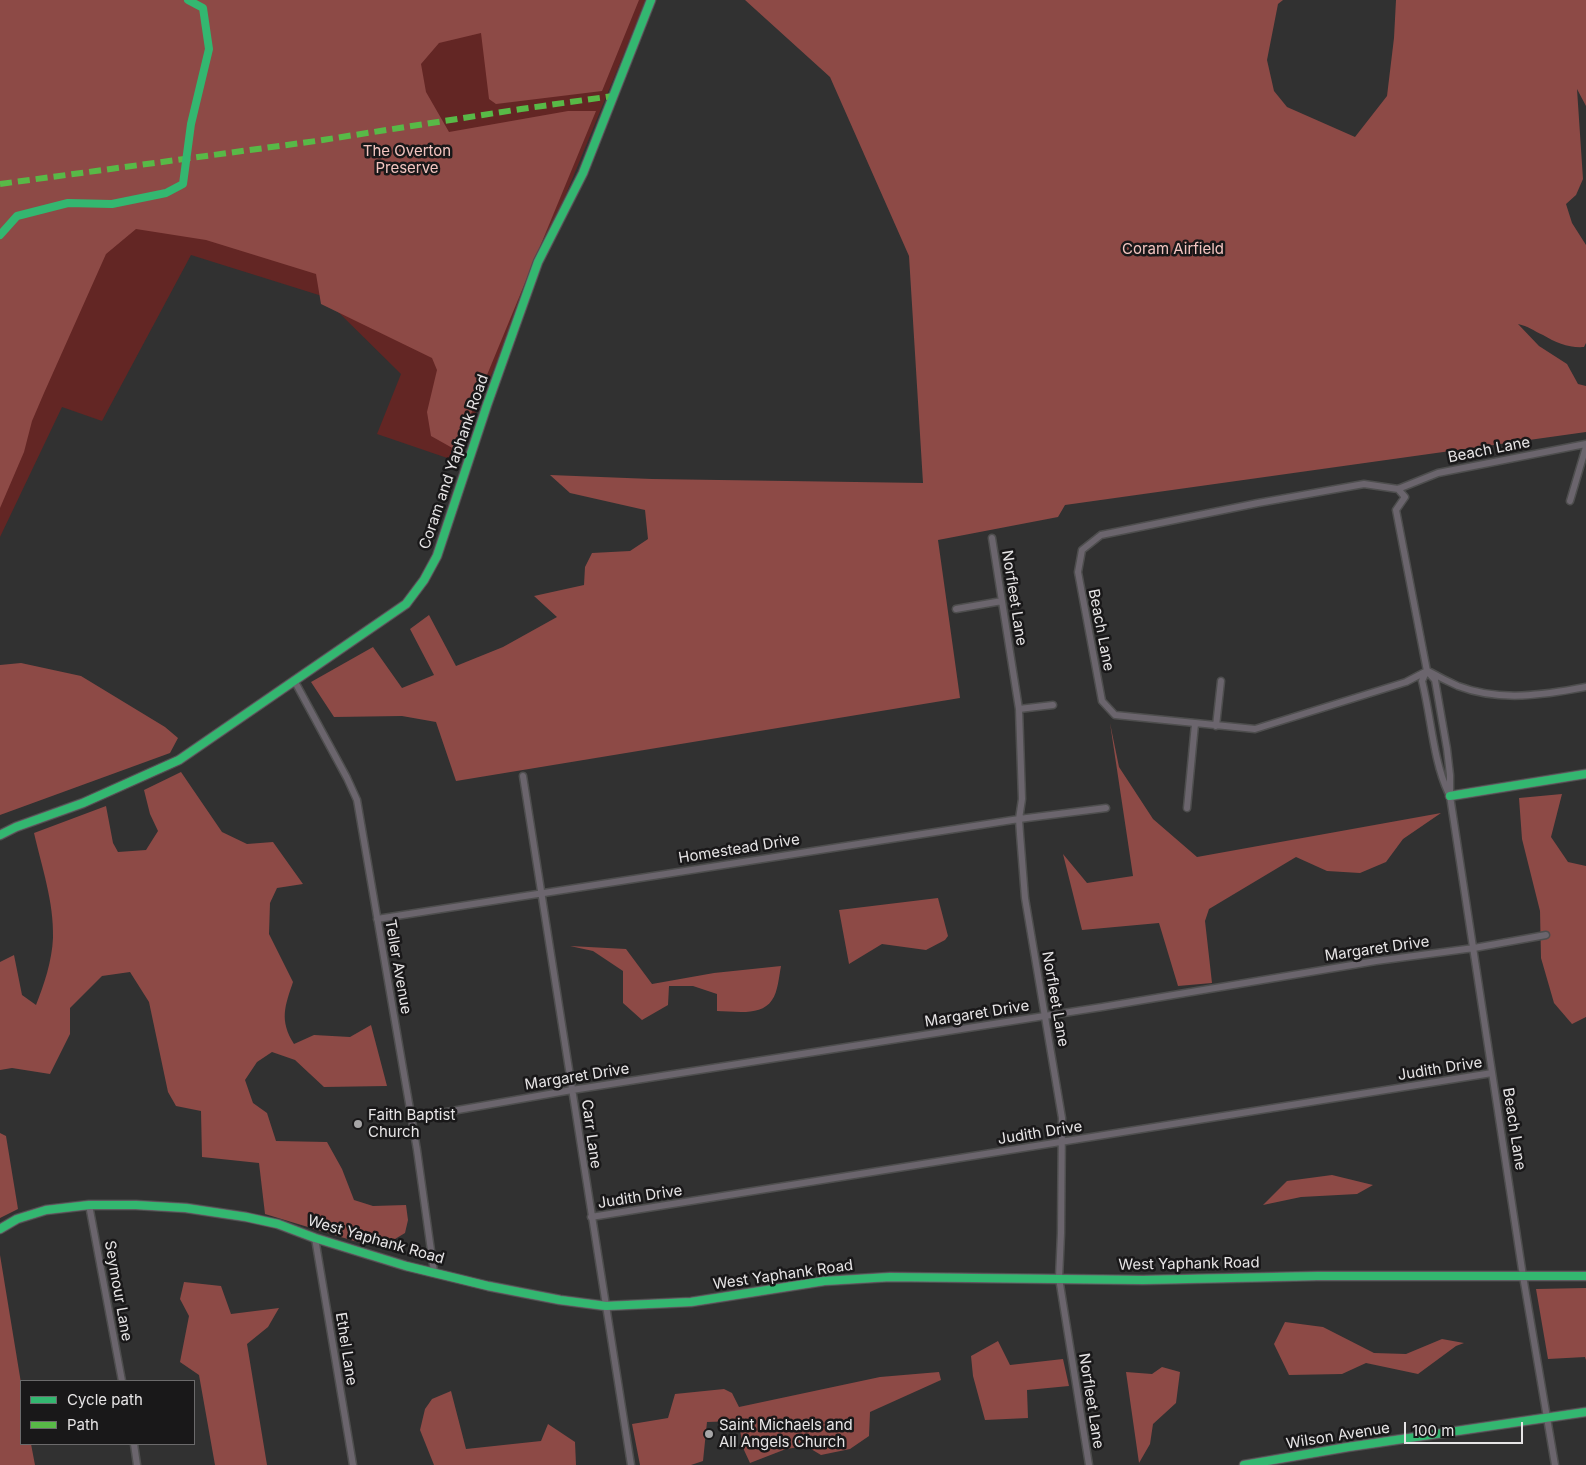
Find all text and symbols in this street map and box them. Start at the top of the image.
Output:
park label: The Overton Preserve [363,142,451,177]
park label: Coram Airfield [1122,240,1224,258]
street label: Coram and Yaphank Road [416,372,492,552]
street label: Beach Lane [1446,433,1532,467]
street label: Norfleet Lane [998,549,1030,647]
street label: Beach Lane [1084,587,1118,673]
street label: Homestead Drive [677,831,801,867]
street label: Teller Avenue [381,918,415,1016]
street label: Margaret Drive [1324,933,1430,965]
street label: Norfleet Lane [1038,950,1072,1048]
street label: Margaret Drive [923,997,1031,1031]
street label: Judith Drive [1396,1053,1484,1085]
street label: Margaret Drive [523,1060,631,1094]
street label: Beach Lane [1499,1086,1529,1172]
street label: Carr Lane [577,1098,605,1170]
place label: Faith Baptist Church [368,1106,455,1141]
street label: Judith Drive [996,1117,1084,1149]
marker: Faith Baptist Church [352,1118,364,1130]
street label: Judith Drive [596,1181,684,1213]
street label: West Yaphank Road [306,1212,446,1268]
street label: Seymour Lane [100,1239,136,1343]
street label: West Yaphank Road [1118,1254,1260,1274]
street label: West Yaphank Road [712,1256,854,1294]
street label: Ethel Lane [331,1311,361,1387]
street label: Norfleet Lane [1075,1352,1107,1450]
legend [20,1380,195,1445]
text: Cycle path [67,1390,143,1409]
scale bar [1406,1412,1525,1444]
text: Path [67,1415,99,1434]
place label: Saint Michaels and All Angels Church [719,1416,853,1451]
street label: Wilson Avenue [1285,1419,1391,1453]
text: 100 m [1412,1421,1454,1440]
marker: Saint Michaels and All Angels Church [703,1428,715,1440]

